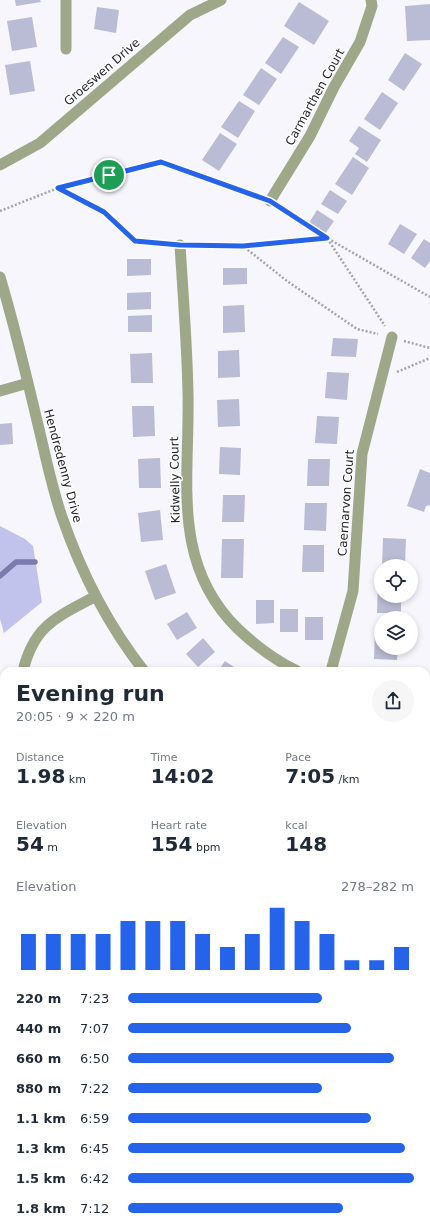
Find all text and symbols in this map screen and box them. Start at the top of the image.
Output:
street label: Groeswen Drive [61,35,143,109]
street label: Carmarthen Court [283,46,348,148]
pin [92,158,126,192]
icon: arrive [98,164,120,186]
street label: Hendredenny Drive [41,408,85,524]
street label: Kidwelly Court [167,436,183,523]
street label: Caernarvon Court [335,449,357,557]
map controls [374,559,418,655]
button: locate [374,559,418,603]
button: layers [374,611,418,655]
button: share [372,680,414,722]
text: Evening run [16,681,165,706]
text: 20:05 · 9 × 220 m [16,709,135,724]
text: Distance [16,751,64,764]
text: Time [151,751,178,764]
text: Pace [285,751,311,764]
text: 1.98 [16,764,65,788]
text: 14:02 [151,764,214,788]
text: 7:05 [285,764,335,788]
text: km [65,773,86,786]
text: /km [335,773,359,786]
text: Elevation [16,819,67,832]
text: Heart rate [151,819,207,832]
text: kcal [285,819,308,832]
text: 54 [16,832,44,856]
text: 154 [151,832,192,856]
text: 148 [285,832,327,856]
text: m [44,841,58,854]
text: bpm [192,841,221,854]
text: Elevation [16,879,76,894]
text: 278–282 m [341,879,414,894]
text: 220 m [16,991,61,1006]
text: 7:23 [80,991,109,1006]
text: 440 m [16,1021,61,1036]
text: 7:07 [80,1021,109,1036]
text: 660 m [16,1051,61,1066]
text: 6:50 [80,1051,109,1066]
text: 880 m [16,1081,61,1096]
text: 7:22 [80,1081,109,1096]
text: 1.1 km [16,1111,66,1126]
text: 6:59 [80,1111,109,1126]
text: 1.3 km [16,1141,66,1156]
text: 6:45 [80,1141,109,1156]
text: 1.5 km [16,1171,66,1186]
text: 6:42 [80,1171,109,1186]
text: 1.8 km [16,1201,66,1216]
text: 7:12 [80,1201,109,1216]

